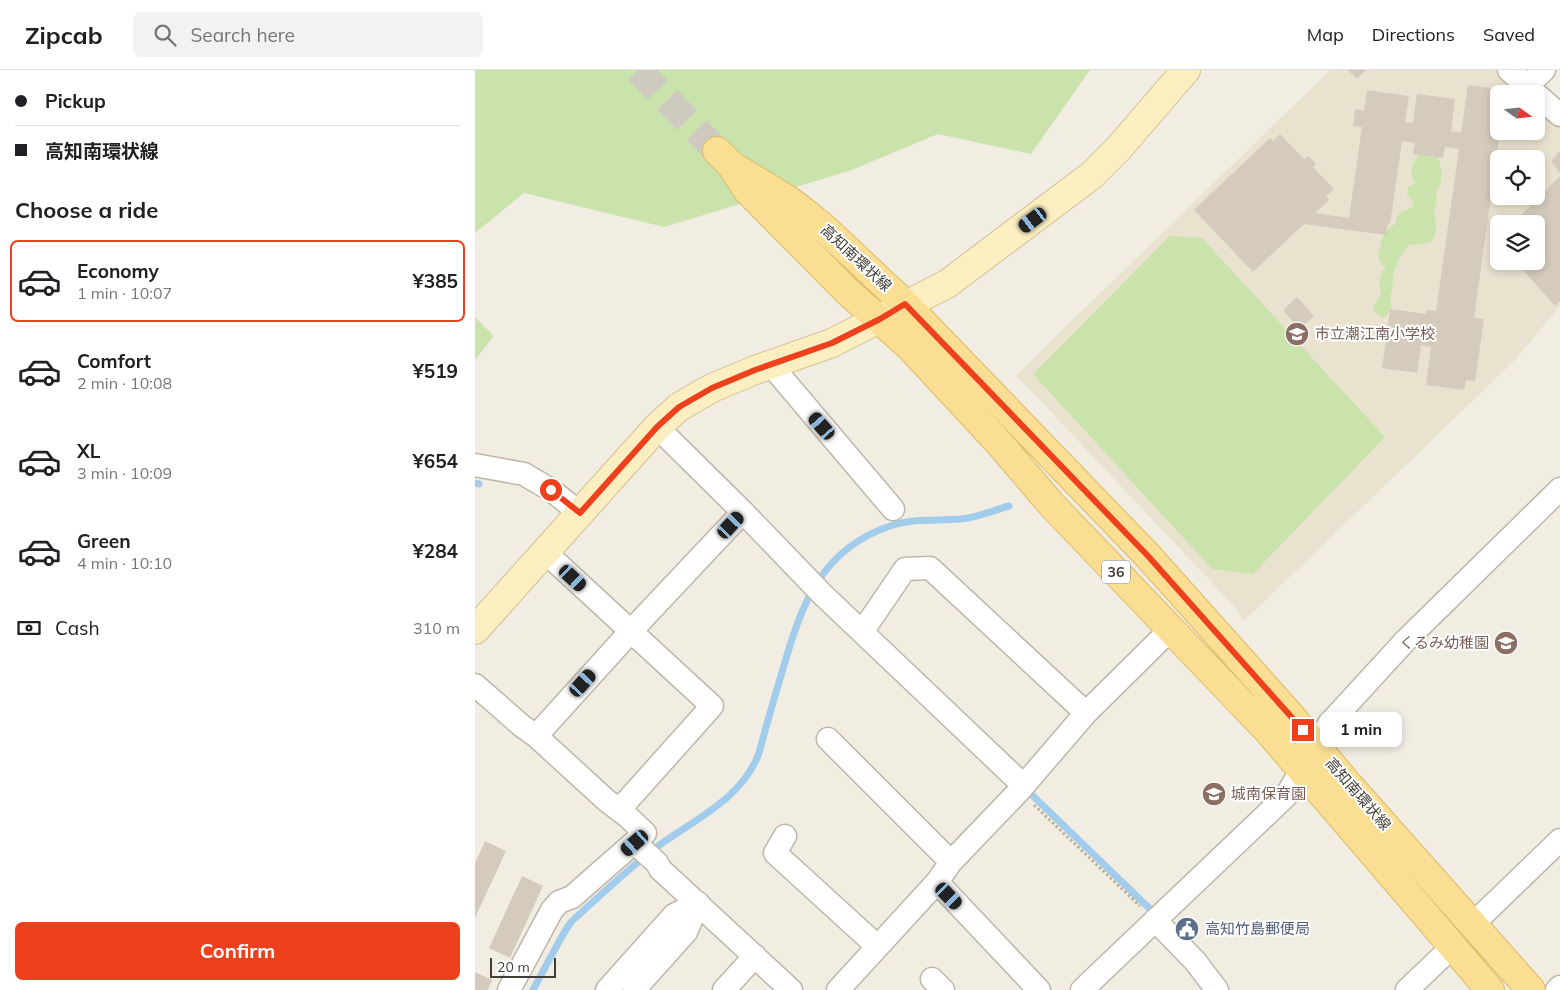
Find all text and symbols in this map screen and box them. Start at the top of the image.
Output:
search box [133,12,483,57]
text: Zipcab [25,20,103,50]
icon: search [151,21,179,49]
text: Search here [191,23,295,47]
text: Map [1307,23,1344,46]
text: Directions [1372,23,1455,46]
text: Saved [1483,23,1535,46]
north arrow [1490,85,1545,140]
map controls [1490,85,1545,270]
text: Pickup [45,89,106,113]
text: 高知南環状線 [45,139,159,163]
button: locate [1490,150,1545,205]
text: Choose a ride [15,196,158,224]
car [1016,205,1049,235]
button: layers [1490,215,1545,270]
street label: 高知南環状線 [817,220,896,295]
icon: car [17,259,62,304]
text: Economy [77,259,159,283]
text: ¥385 [412,269,458,293]
text: 1 min · 10:07 [77,283,172,303]
school or university icon: 市立潮江南小学校 [1284,321,1310,347]
place label: 市立潮江南小学校 [1315,324,1435,343]
icon: car [17,349,62,394]
text: Comfort [77,349,151,373]
text: ¥519 [412,359,458,383]
text: 2 min · 10:08 [77,373,172,393]
car [806,410,837,442]
icon: car [17,439,62,484]
text: XL [77,439,100,463]
text: ¥654 [412,449,458,473]
text: 3 min · 10:09 [77,463,172,483]
route start [540,479,562,501]
car [715,509,746,541]
icon: car [17,529,62,574]
text: Green [77,529,131,553]
text: ¥284 [412,539,458,563]
text: 4 min · 10:10 [77,553,172,573]
road number: 36 [1102,561,1130,584]
car [556,562,589,594]
icon: cash [15,614,43,642]
text: Cash [55,616,100,640]
text: 310 m [413,618,460,638]
school or university icon: くるみ幼稚園 [1493,630,1519,656]
place label: くるみ幼稚園 [1399,633,1489,652]
car [567,667,598,699]
callout: 1 min [1321,712,1403,748]
route end [1292,719,1314,741]
text: 1 min [1340,719,1382,739]
street label: 高知南環状線 [1322,753,1395,834]
school or university icon: 城南保育園 [1201,781,1227,807]
place label: 城南保育園 [1231,784,1306,803]
car [618,827,651,859]
car [933,880,964,912]
public building icon: 高知竹島郵便局 [1174,916,1200,942]
place label: 高知竹島郵便局 [1205,919,1310,938]
button: Confirm [15,922,460,980]
scale bar [490,955,556,978]
text: 20 m [497,958,530,976]

